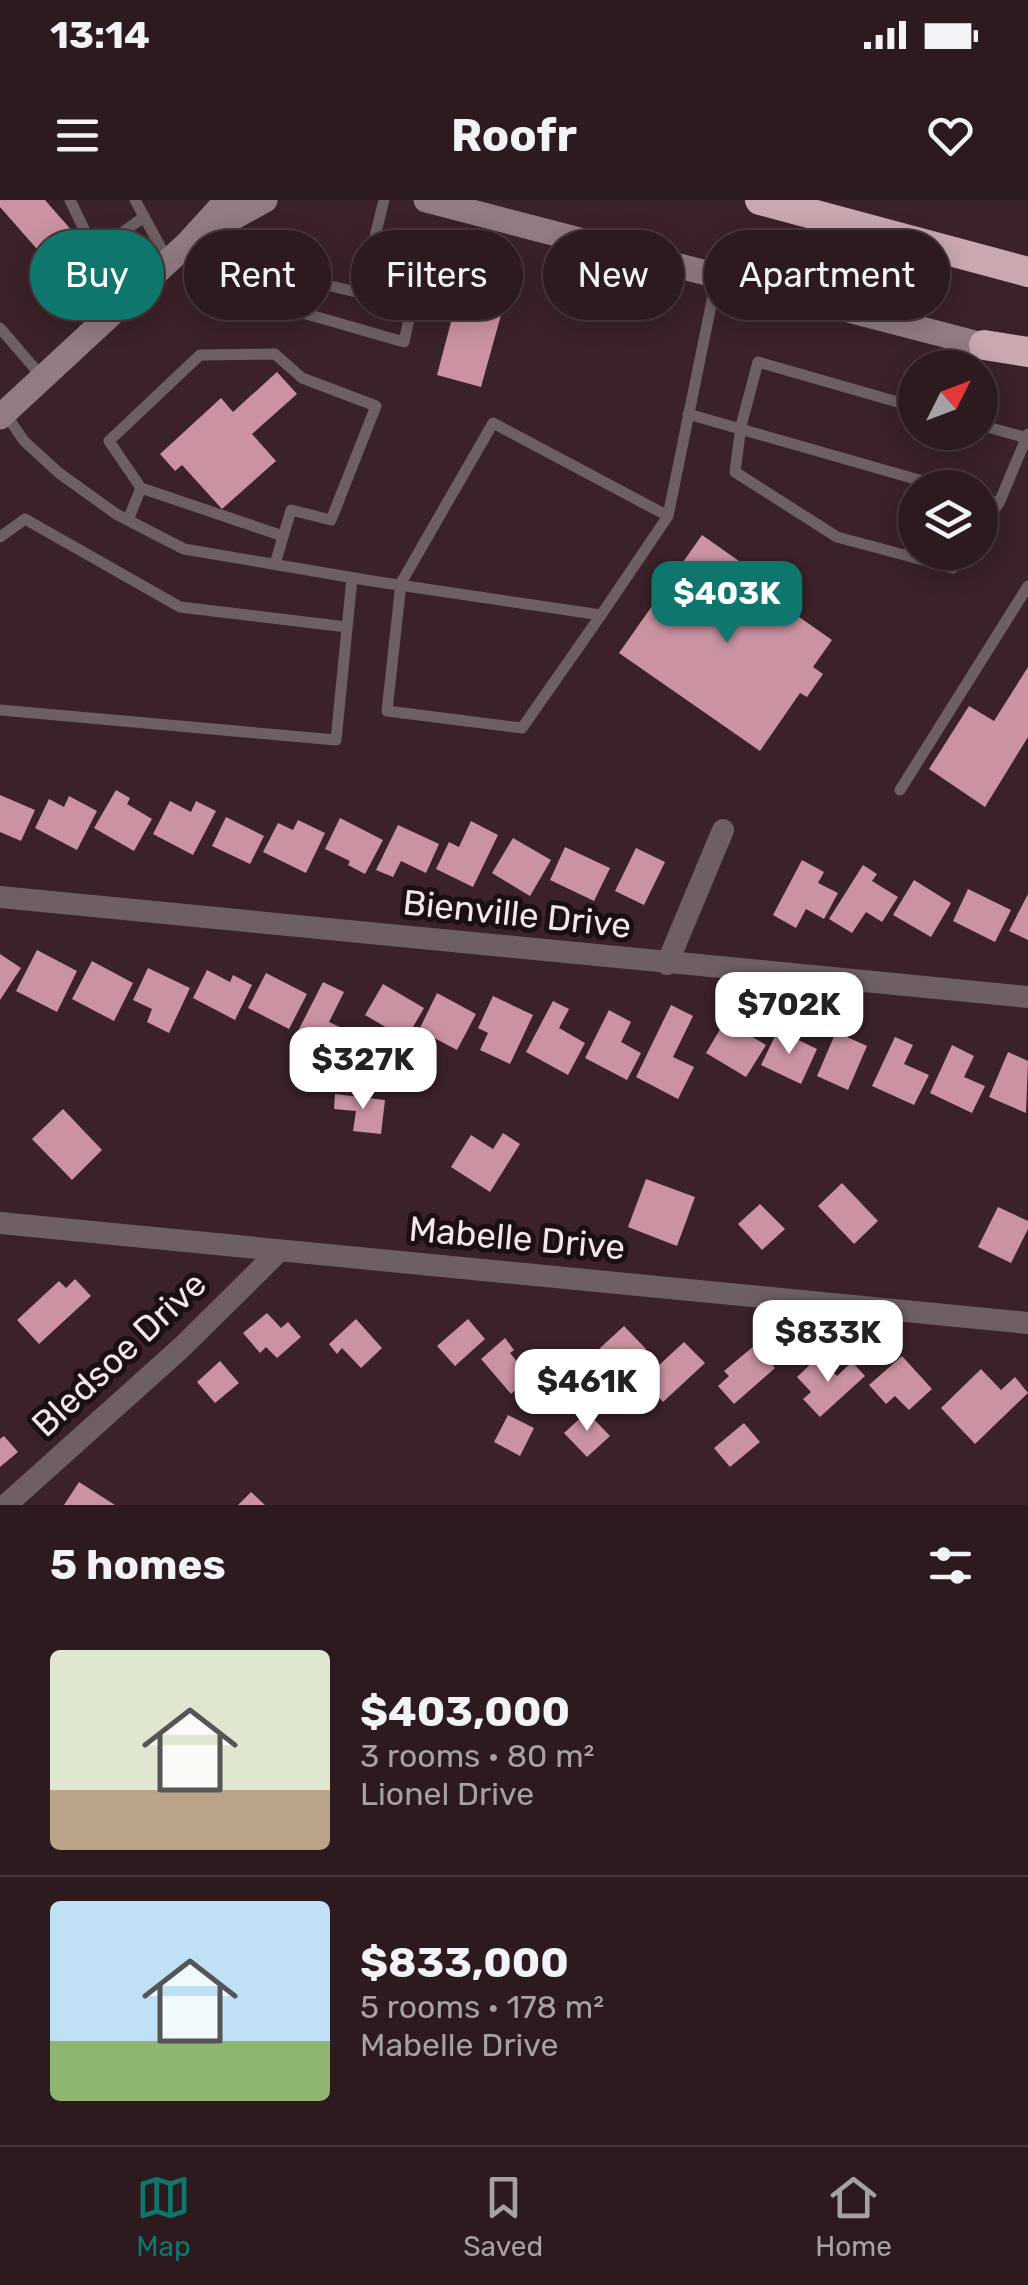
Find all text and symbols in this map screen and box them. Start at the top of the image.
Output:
text: 13:14 [50,12,150,58]
icon: menu [50,108,105,163]
icon: heart [923,108,978,163]
text: Roofr [451,109,577,162]
chip: Buy [30,230,164,320]
chip: Rent [184,230,331,320]
chip: Filters [351,230,523,320]
chip: New [543,230,684,320]
chip: Apartment [704,230,950,320]
north arrow [898,350,998,450]
map controls [898,350,998,570]
button: layers [898,470,998,570]
pin: $403K [657,561,797,646]
text: $403K [673,574,781,612]
street label: Bienville Drive [401,881,633,947]
pin: $702K [719,972,859,1057]
text: $702K [737,985,841,1023]
pin: $327K [293,1027,433,1112]
text: $327K [312,1040,414,1078]
street label: Mabelle Drive [407,1208,627,1268]
street label: Bledsoe Drive [23,1263,215,1445]
pin: $833K [758,1300,898,1385]
text: $833K [775,1313,881,1351]
pin: $461K [517,1349,657,1434]
text: $461K [537,1362,637,1400]
icon: filters [923,1538,978,1593]
text: 5 homes [50,1540,226,1590]
text: $403,000 [360,1687,570,1737]
icon: home [130,1690,250,1810]
text: 3 rooms · 80 m² [360,1737,595,1775]
text: Lionel Drive [360,1775,534,1813]
text: $833,000 [360,1938,569,1988]
icon: home [130,1941,250,2061]
text: 5 rooms · 178 m² [360,1988,604,2026]
text: Mabelle Drive [360,2026,558,2064]
tab: Map [136,2170,191,2263]
tab: Saved [463,2170,543,2263]
tab: Home [815,2170,892,2263]

